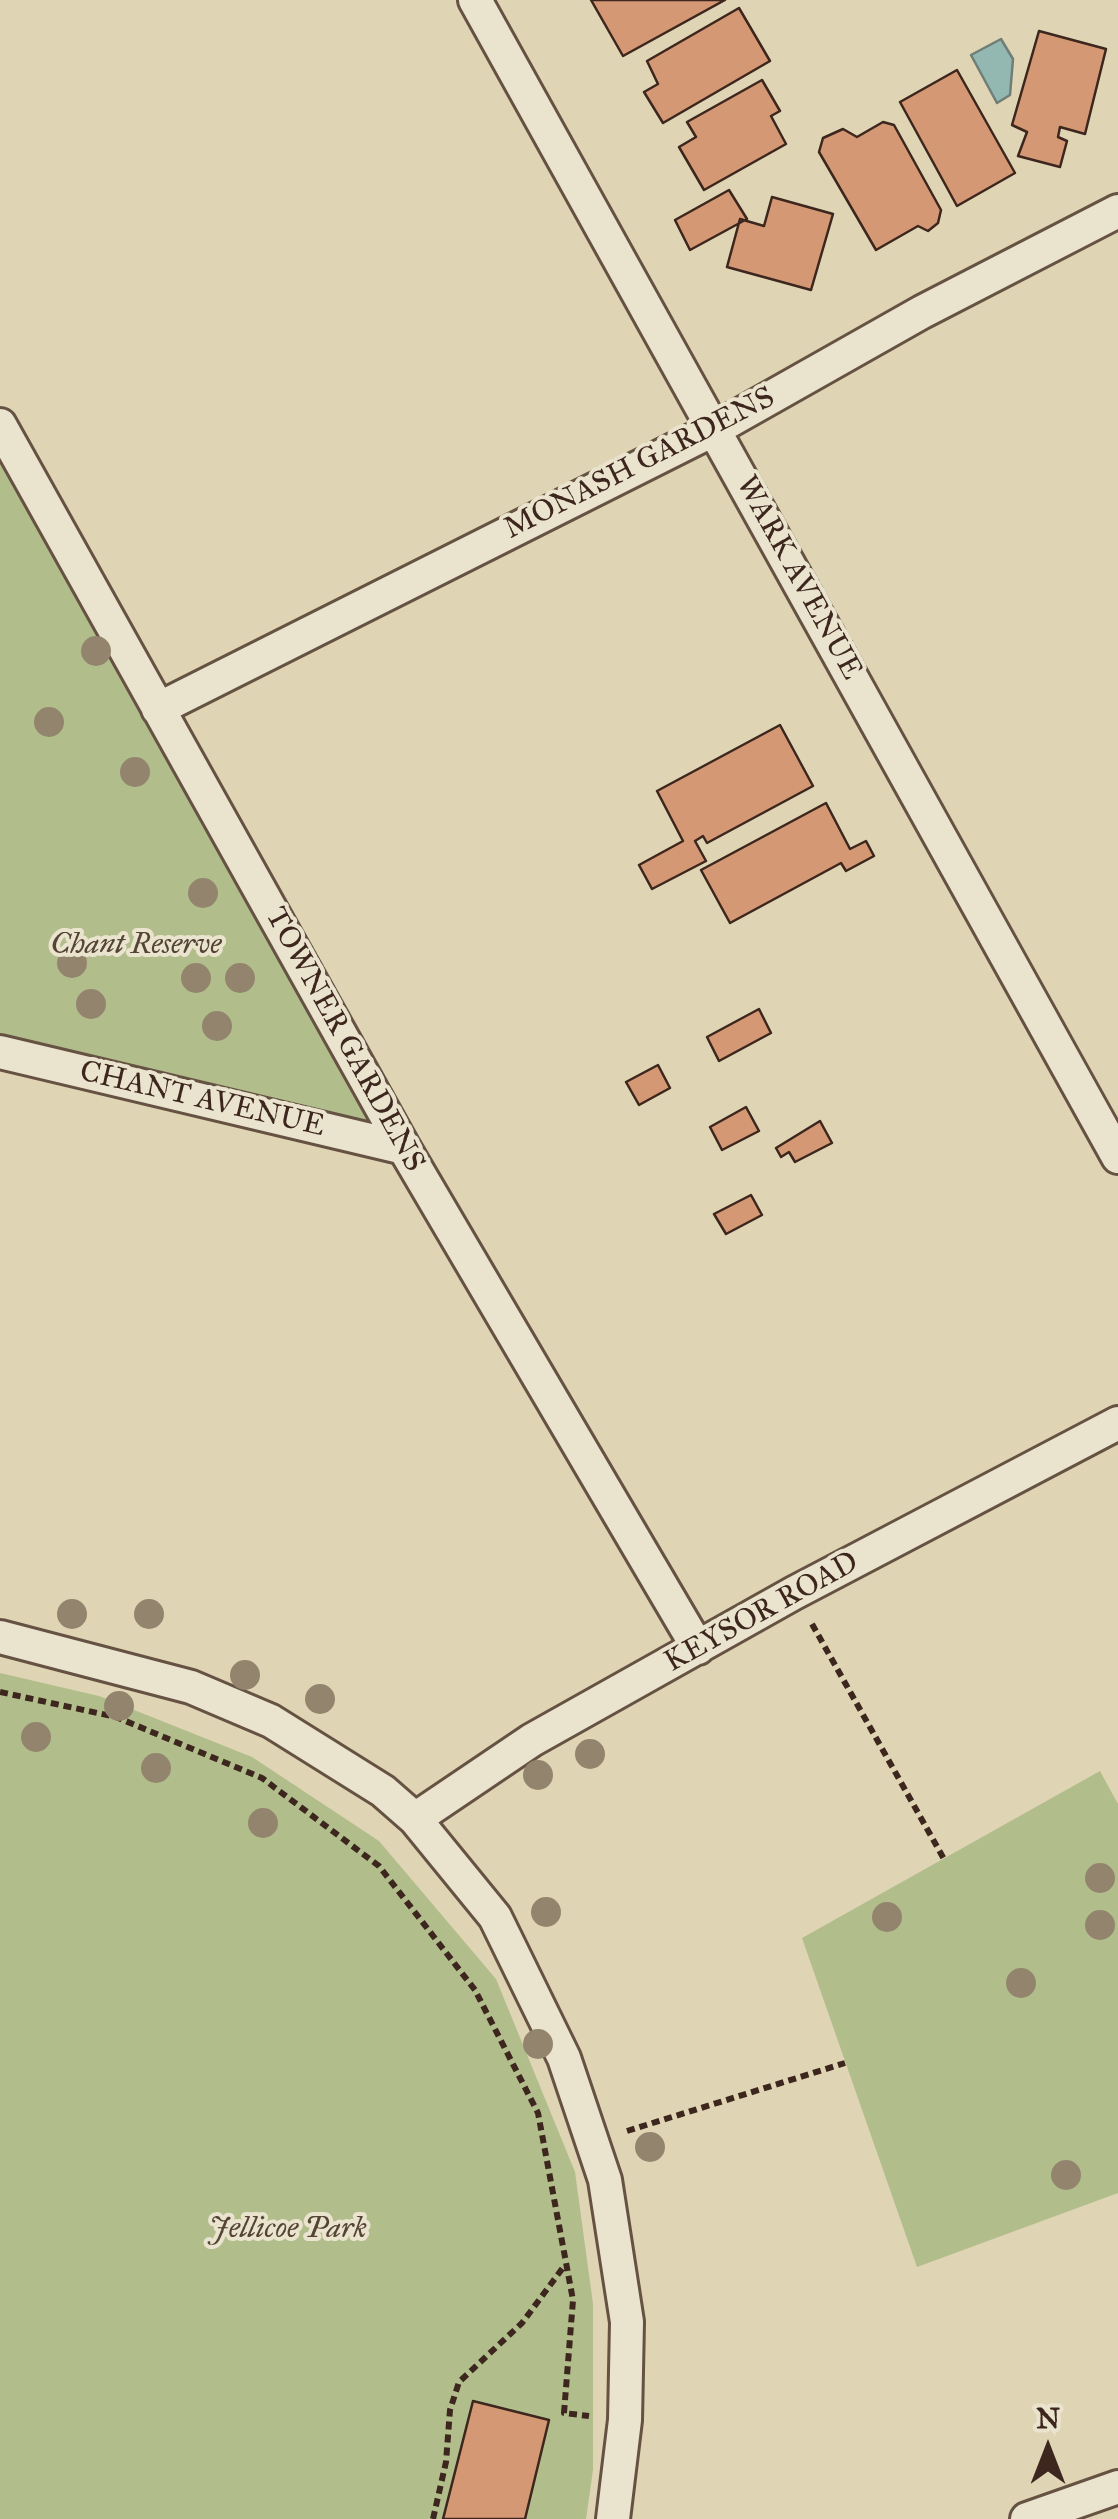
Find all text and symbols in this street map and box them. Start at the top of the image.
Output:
street label: MONASH GARDENS [499,380,781,548]
street label: WARK AVENUE [727,470,869,686]
street label: TOWNER GARDENS [256,902,432,1178]
park label: Chant Reserve [51,928,221,964]
street label: CHANT AVENUE [76,1054,328,1146]
street label: KEYSOR ROAD [659,1545,865,1681]
park label: Jellicoe Park [209,2212,367,2248]
north arrow [998,2399,1098,2499]
text: N [1036,2401,1060,2436]

